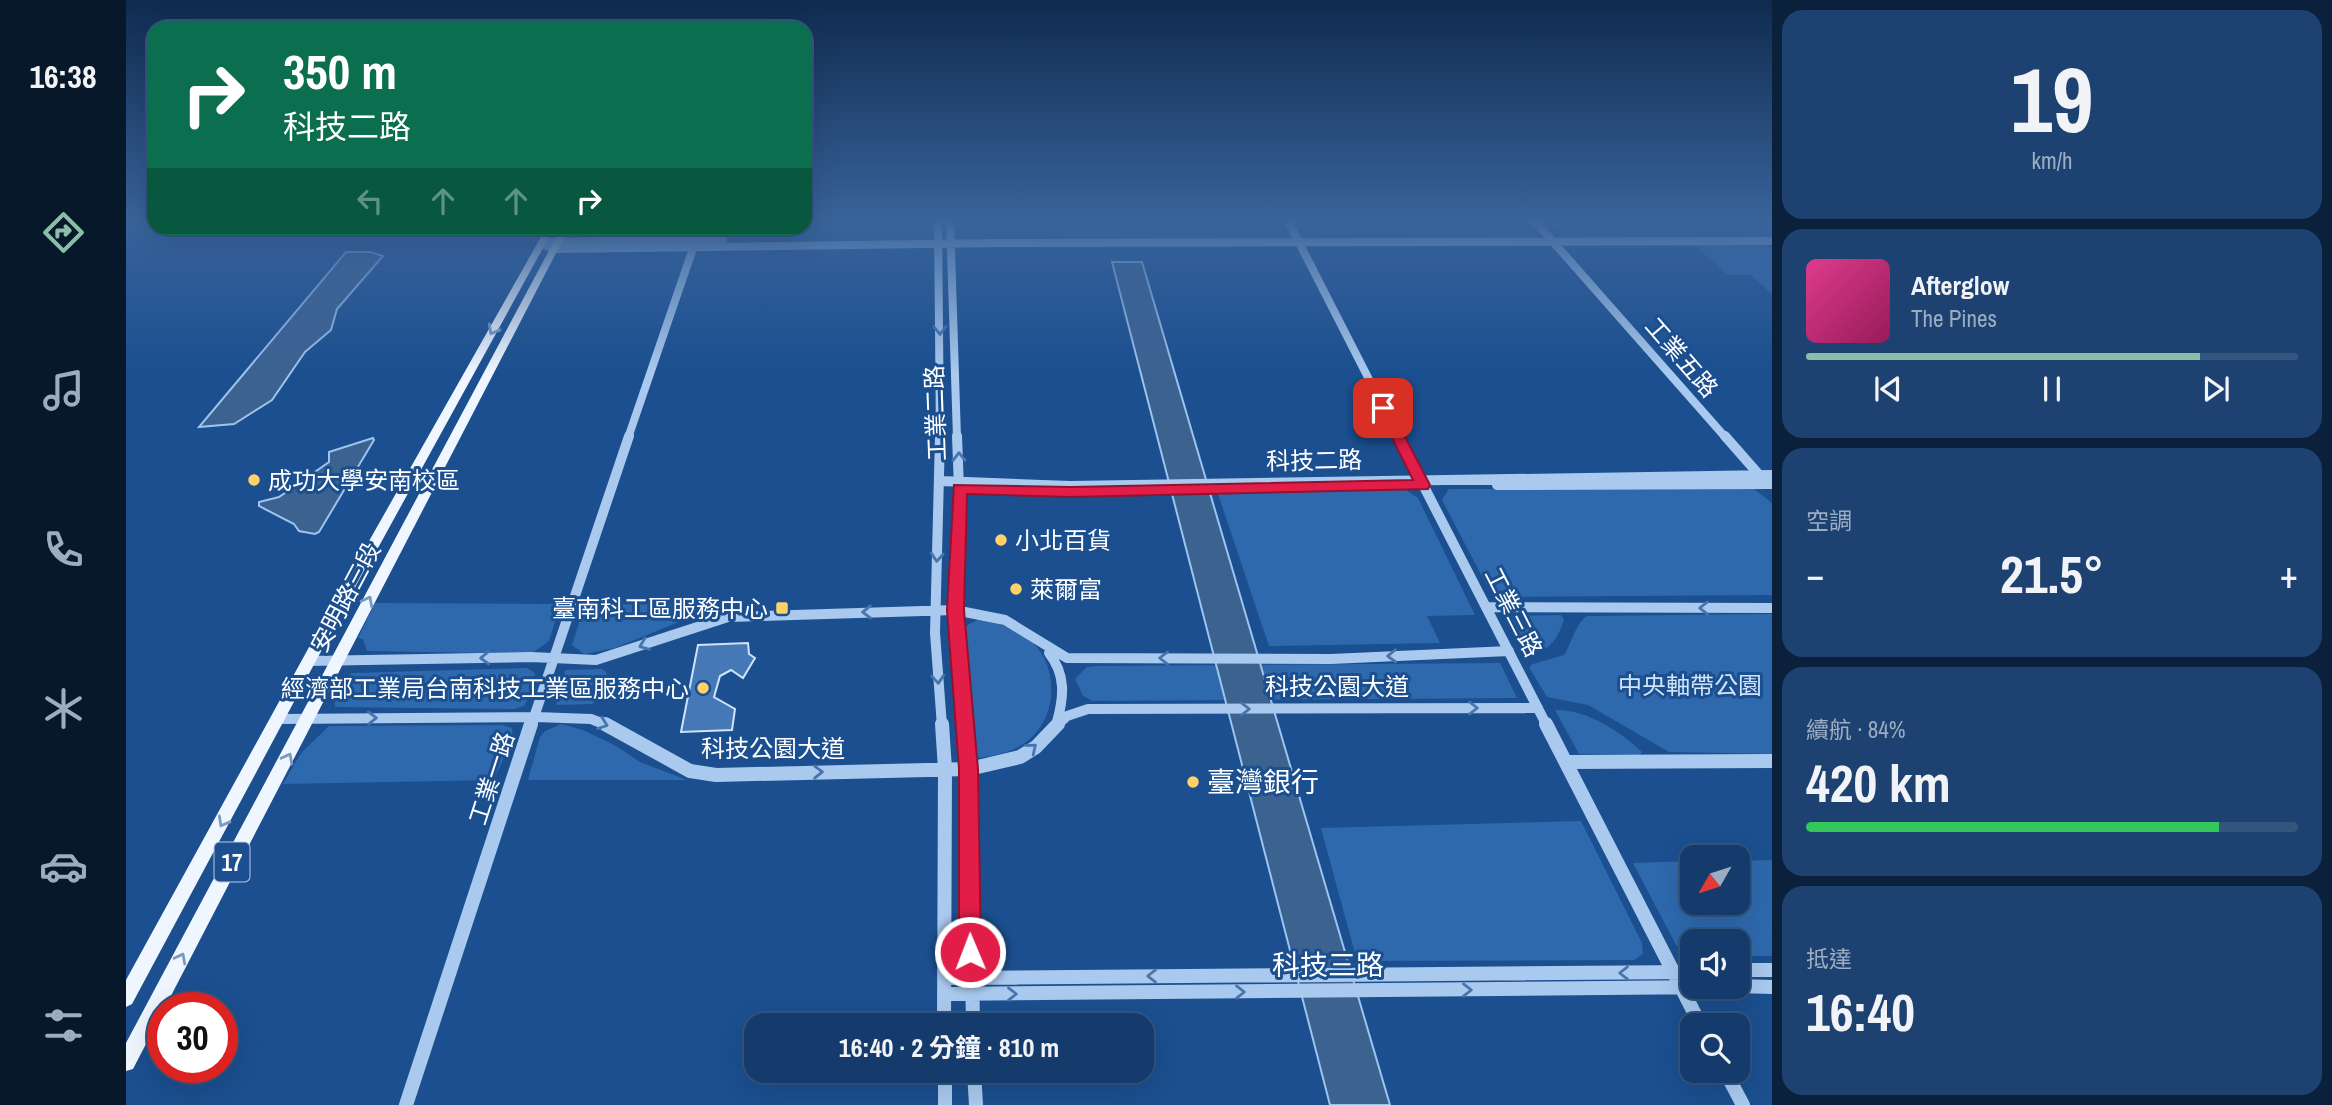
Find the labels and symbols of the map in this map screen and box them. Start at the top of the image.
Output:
street label: 工業五路 [1638,310,1726,404]
one-way arrow [488,323,501,335]
one-way arrow [932,325,947,336]
street label: 工業二路 [917,364,953,462]
pin [1353,378,1413,438]
street label: 科技二路 [1266,443,1362,477]
one-way arrow [951,451,967,462]
place label: 成功大學安南校區 [268,464,460,496]
marker: 成功大學安南校區 [246,472,262,488]
place label: 小北百貨 [1015,524,1111,556]
marker: 小北百貨 [993,532,1009,548]
street label: 安明路三段 [303,537,387,657]
one-way arrow [930,552,945,563]
street label: 工業三路 [1478,562,1550,662]
place label: 萊爾富 [1030,573,1102,605]
marker: 萊爾富 [1008,581,1024,597]
place label: 臺南科工區服務中心 [552,592,768,624]
one-way arrow [360,596,374,608]
marker: 臺南科工區服務中心 [774,600,790,616]
one-way arrow [1698,600,1709,616]
one-way arrow [861,605,872,620]
one-way arrow [639,637,651,651]
one-way arrow [1386,649,1397,664]
one-way arrow [1159,650,1169,666]
one-way arrow [479,651,490,666]
park label: 中央軸帶公園 [1618,669,1762,701]
street label: 科技公園大道 [1265,670,1409,702]
place label: 經濟部工業局台南科技工業區服務中心 [281,672,689,704]
one-way arrow [930,674,945,685]
marker: 經濟部工業局台南科技工業區服務中心 [695,680,711,696]
one-way arrow [1468,700,1478,716]
one-way arrow [1240,701,1251,717]
one-way arrow [367,710,377,726]
one-way arrow [597,716,609,730]
street label: 工業一路 [461,727,521,829]
street label: 科技公園大道 [701,732,845,764]
one-way arrow [1025,744,1037,757]
one-way arrow [280,753,293,765]
place label: 臺灣銀行 [1207,763,1319,801]
one-way arrow [813,764,824,780]
marker: 臺灣銀行 [1185,774,1201,790]
one-way arrow [217,814,231,827]
road number: 17 [214,842,250,882]
north arrow [1680,845,1750,915]
position arrow [933,915,1007,989]
street label: 科技三路 [1272,946,1384,984]
one-way arrow [173,953,186,966]
one-way arrow [1618,965,1629,981]
one-way arrow [1146,968,1156,984]
one-way arrow [1462,982,1473,998]
one-way arrow [1235,984,1246,1000]
one-way arrow [1008,986,1018,1002]
speed limit sign: 30 [147,992,238,1083]

